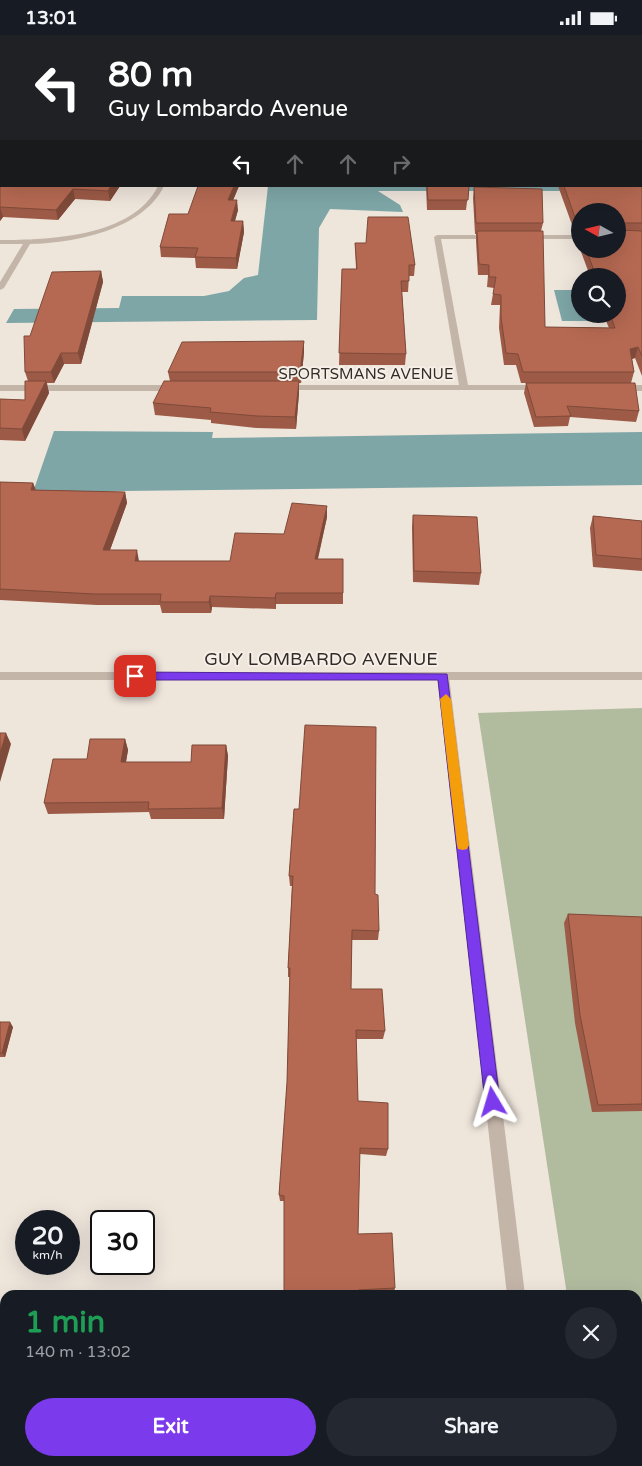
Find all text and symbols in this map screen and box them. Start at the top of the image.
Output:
text: 13:01 [25,7,78,29]
text: 80 m [108,54,193,96]
icon: left [25,55,90,120]
text: Guy Lombardo Avenue [108,96,348,122]
icon: left [228,150,256,178]
icon: ahead [281,150,309,178]
icon: ahead [334,150,362,178]
icon: right [387,150,415,178]
north arrow [571,203,626,257]
map controls [571,203,626,323]
button: search [571,268,626,323]
street label: SPORTSMANS AVENUE [279,365,453,383]
street label: GUY LOMBARDO AVENUE [204,648,438,670]
pin [114,655,156,697]
icon: arrive [121,662,149,690]
position arrow [466,1075,518,1127]
speed limit sign: 30 [90,1210,155,1275]
text: 20 [32,1221,63,1251]
text: km/h [32,1248,63,1262]
text: 1 min [25,1304,105,1341]
button: close [565,1307,617,1359]
text: 140 m · 13:02 [25,1342,131,1362]
button: Exit [25,1398,316,1456]
button: Share [326,1398,617,1456]

